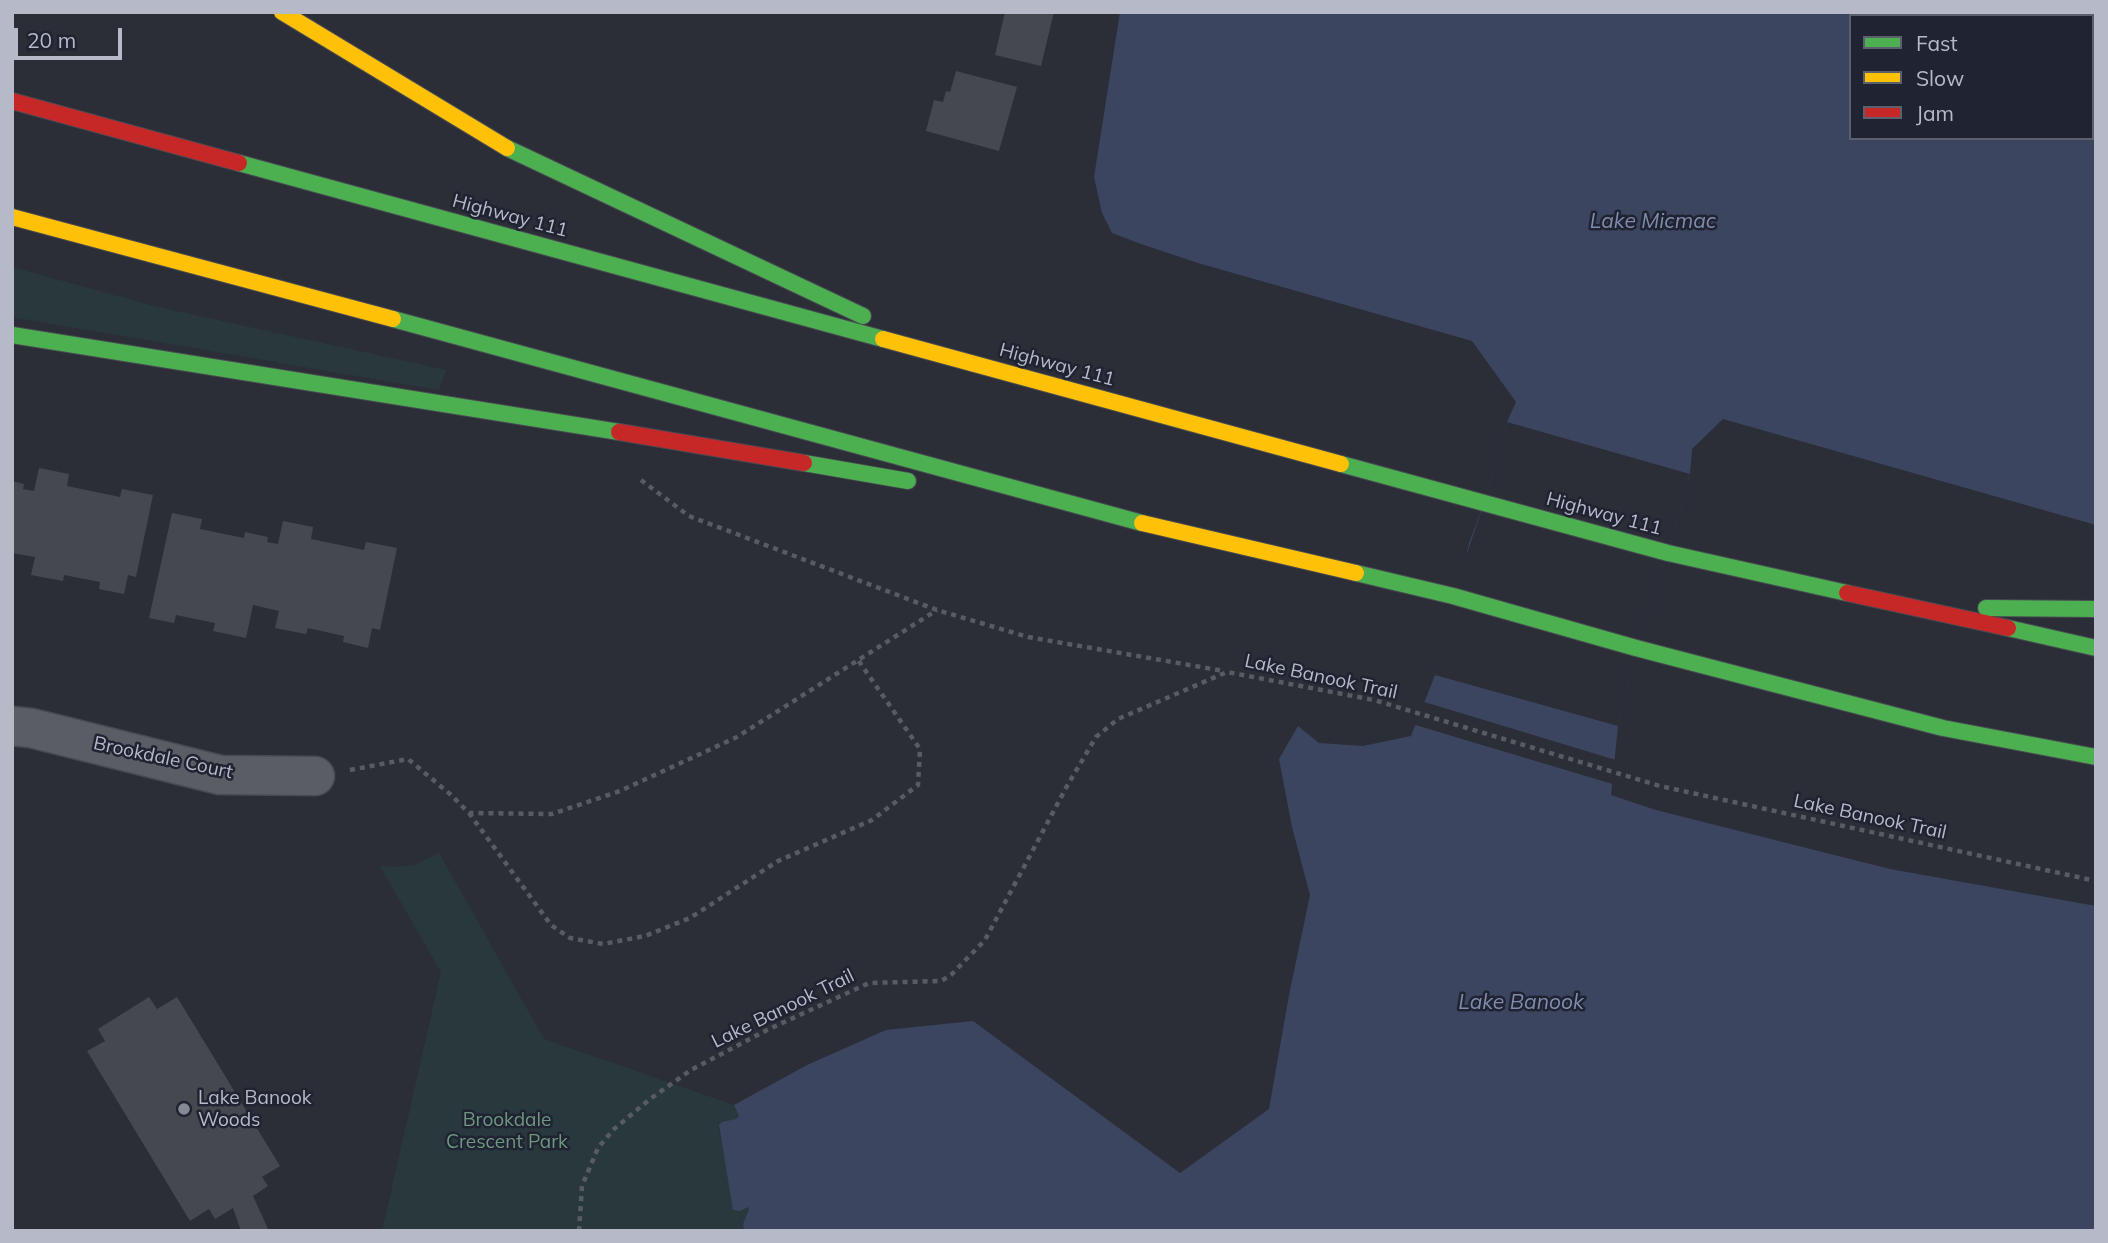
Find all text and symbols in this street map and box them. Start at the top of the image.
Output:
scale bar [18,14,126,58]
legend [1849,14,2094,140]
text: 20 m [27,27,76,53]
text: Fast [1916,30,1958,56]
text: Slow [1916,65,1964,91]
text: Jam [1916,100,1954,126]
street label: Highway 111 [450,190,570,242]
water label: Lake Micmac [1590,209,1716,235]
street label: Highway 111 [997,339,1117,391]
street label: Highway 111 [1544,488,1664,540]
street label: Lake Banook Trail [1242,650,1400,704]
street label: Brookdale Court [91,732,235,784]
street label: Lake Banook Trail [1791,790,1949,844]
street label: Lake Banook Trail [708,965,858,1053]
water label: Lake Banook [1458,990,1584,1016]
place label: Lake Banook Woods [198,1087,312,1131]
marker: Lake Banook Woods [176,1101,192,1117]
park label: Brookdale Crescent Park [446,1109,568,1153]

